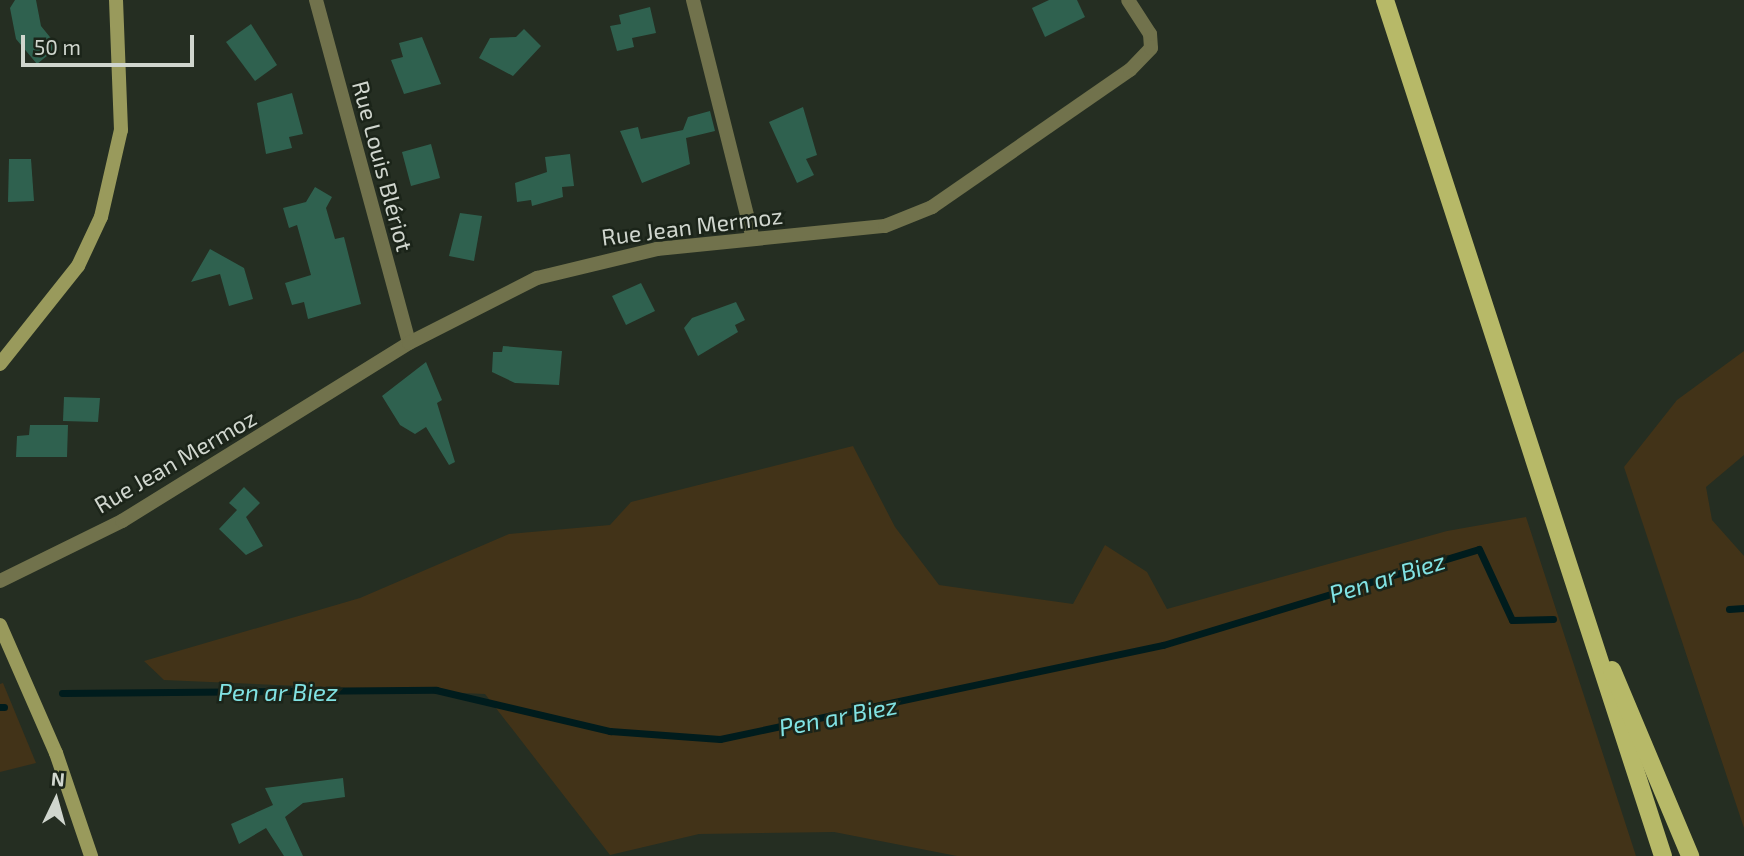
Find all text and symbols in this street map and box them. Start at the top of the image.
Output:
scale bar [24,21,198,65]
text: 50 m [34,34,81,59]
street label: Rue Louis Blériot [347,78,419,254]
street label: Rue Jean Mermoz [600,201,784,251]
street label: Rue Jean Mermoz [89,403,261,519]
water label: Pen ar Biez [1325,546,1449,608]
water label: Pen ar Biez [218,678,338,706]
water label: Pen ar Biez [776,690,900,742]
north arrow [21,765,91,835]
text: N [50,767,66,791]

